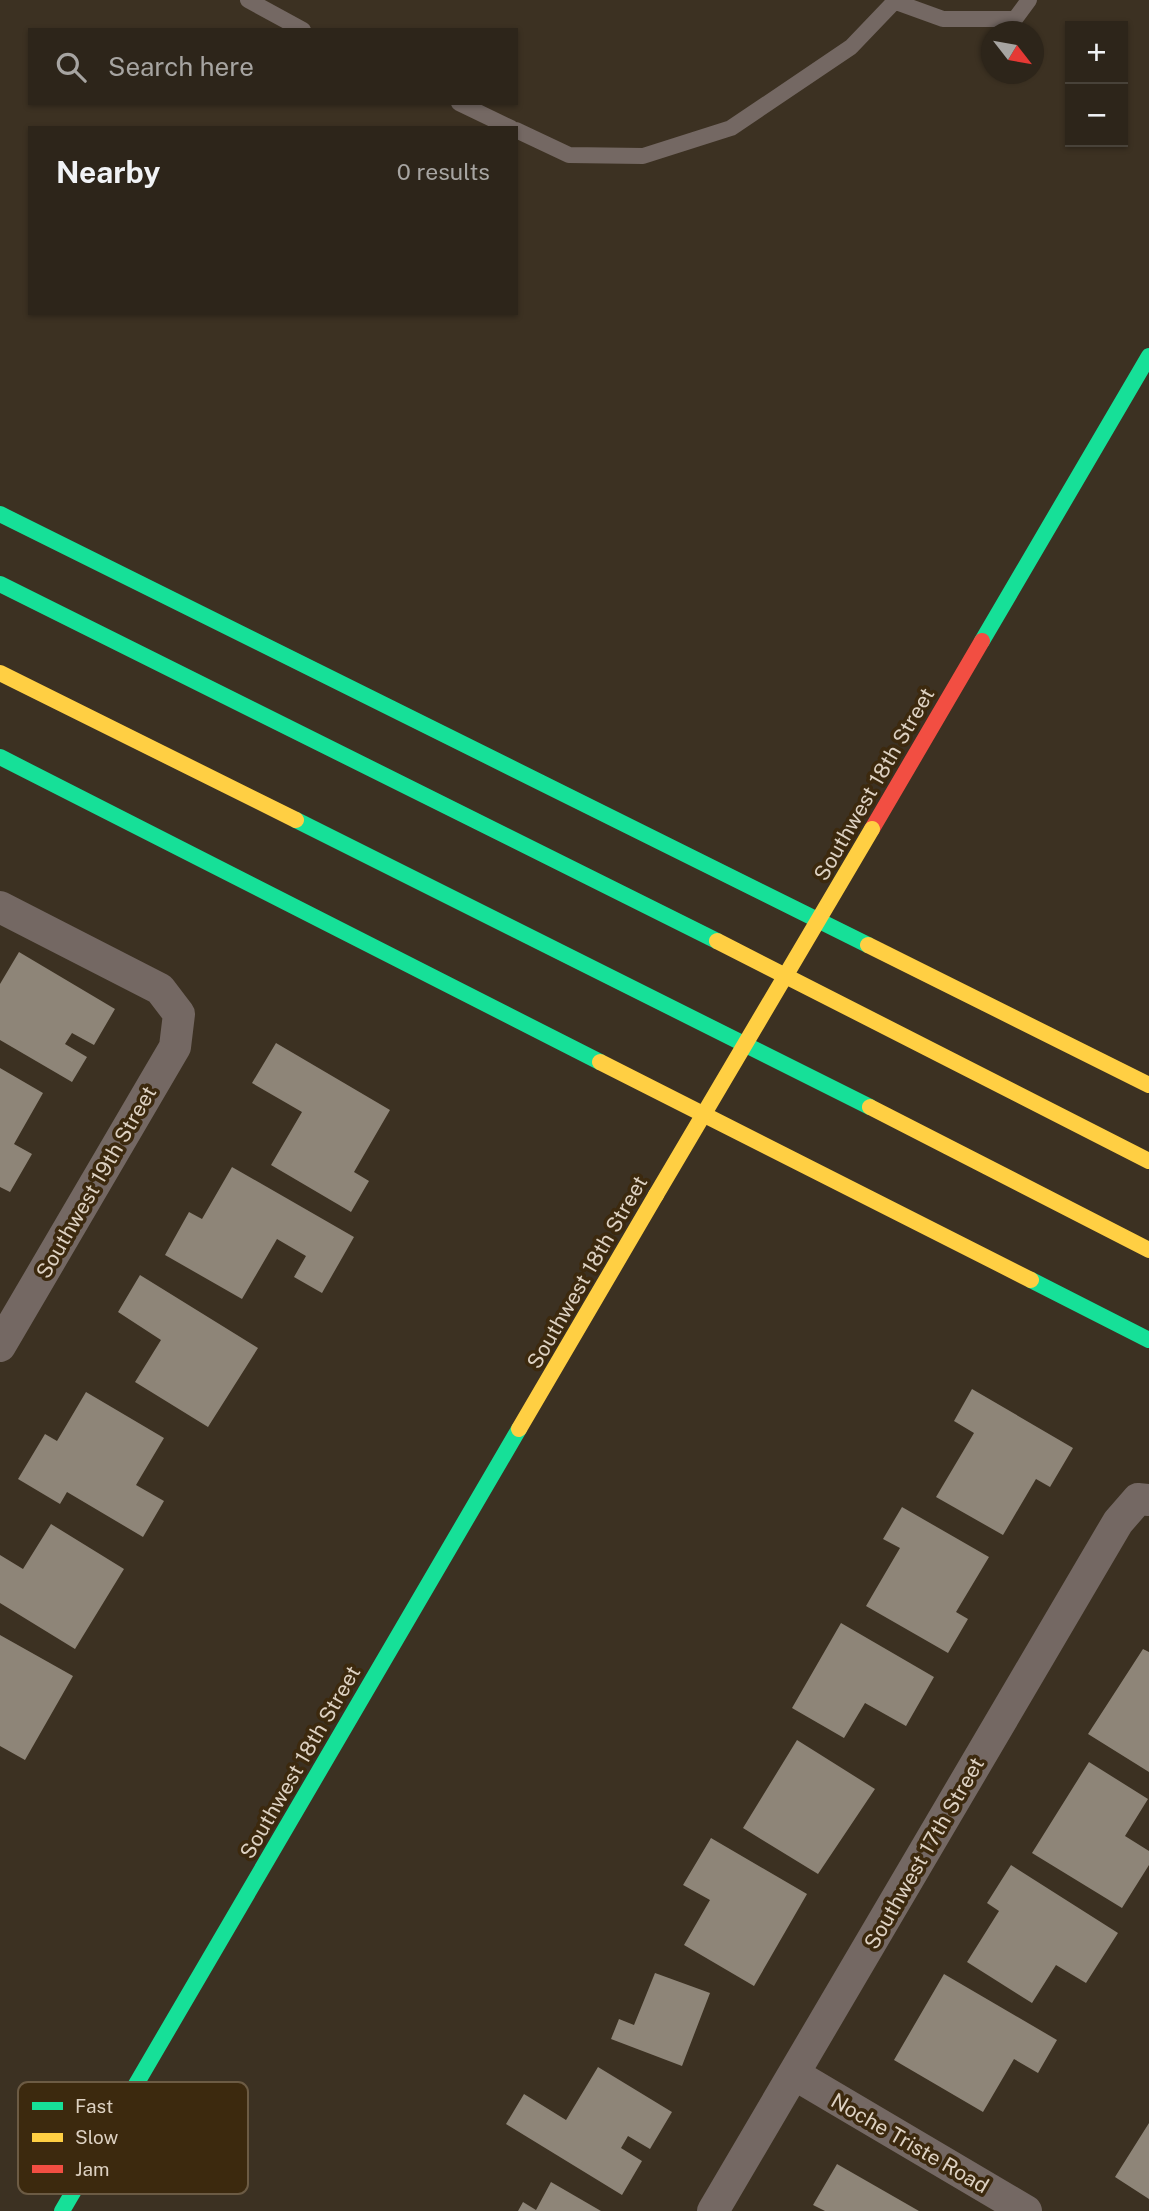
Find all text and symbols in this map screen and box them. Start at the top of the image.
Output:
north arrow [981,21,1044,84]
map controls [1065,21,1128,147]
button: + [1065,21,1128,84]
search box [28,28,518,105]
icon: search [52,48,90,86]
text: Search here [108,51,254,82]
button: − [1065,84,1128,147]
text: Nearby [56,154,160,190]
text: 0 results [397,158,490,185]
street label: Southwest 18th Street [809,683,939,885]
street label: Southwest 19th Street [31,1081,161,1283]
street label: Southwest 18th Street [522,1171,652,1373]
street label: Southwest 18th Street [235,1661,365,1863]
street label: Southwest 17th Street [859,1753,989,1953]
legend [18,2082,248,2194]
street label: Noche Triste Road [827,2088,993,2198]
text: Fast [75,2095,113,2117]
text: Slow [75,2126,119,2148]
text: Jam [75,2158,109,2180]

